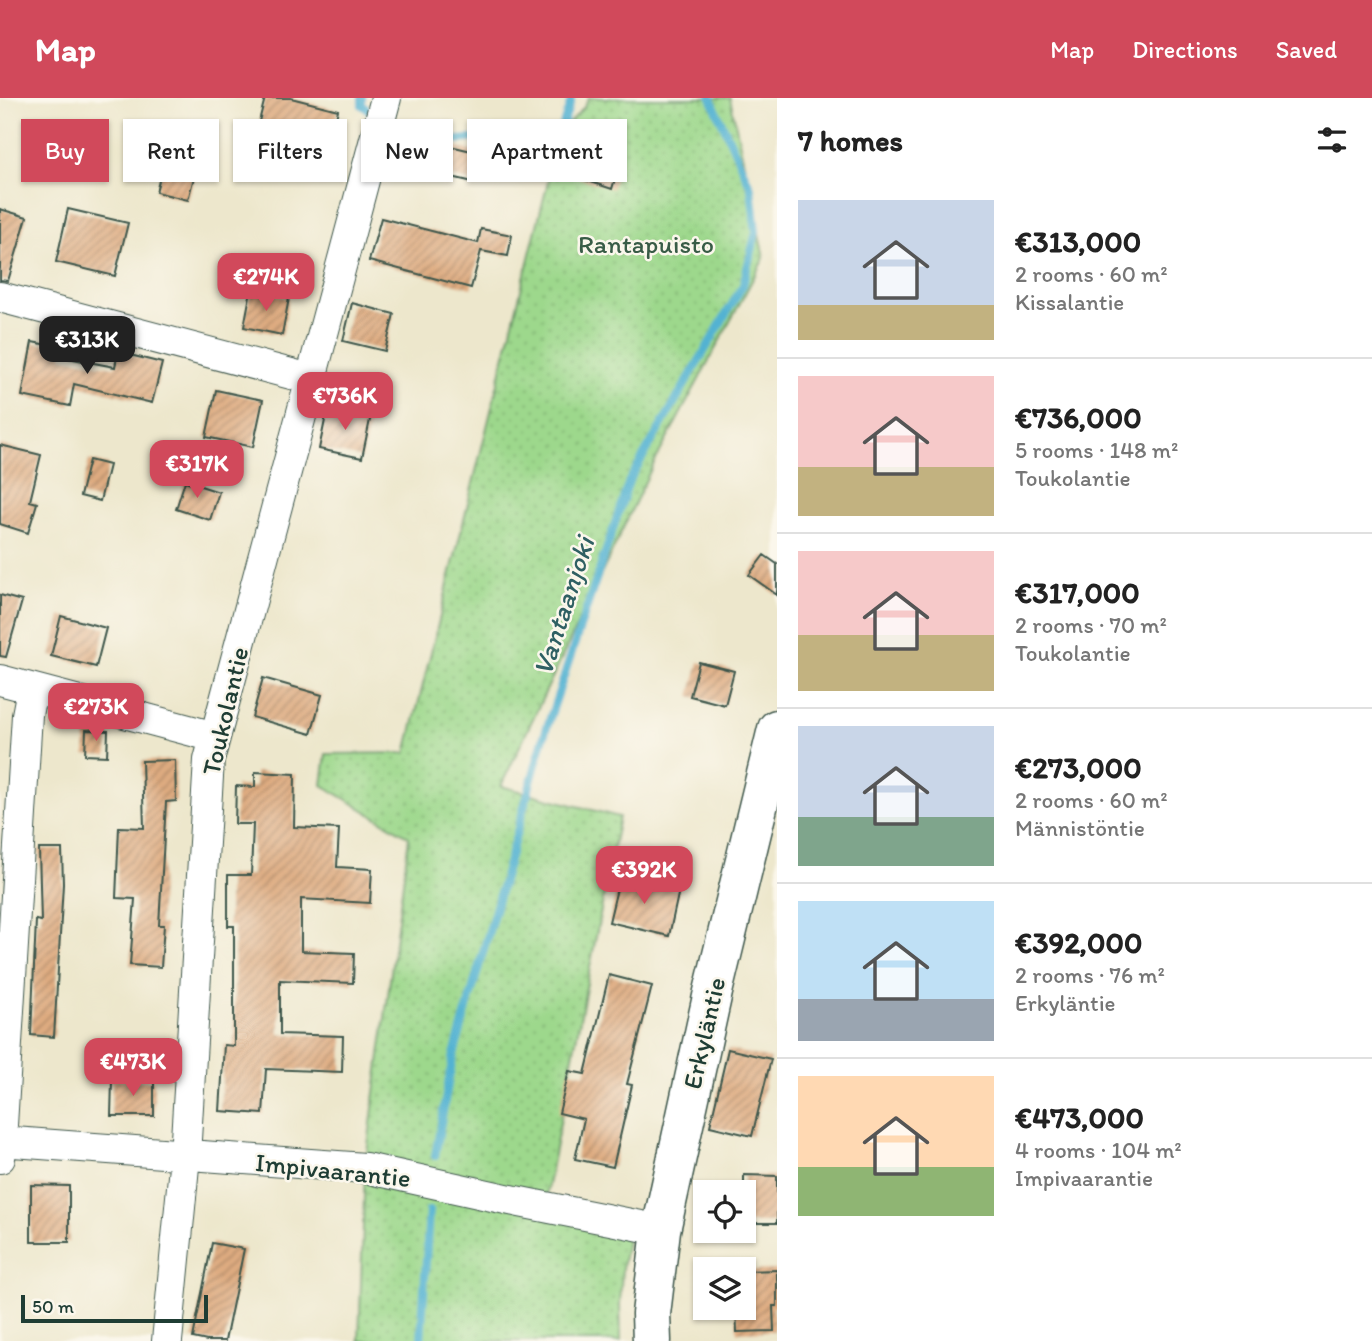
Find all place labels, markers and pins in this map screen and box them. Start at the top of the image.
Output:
pin: €274K [217,254,315,313]
pin: €313K [38,316,136,376]
pin: €736K [296,372,394,432]
pin: €317K [148,440,246,500]
pin: €273K [47,684,145,743]
pin: €392K [595,846,693,906]
pin: €473K [84,1038,182,1098]

